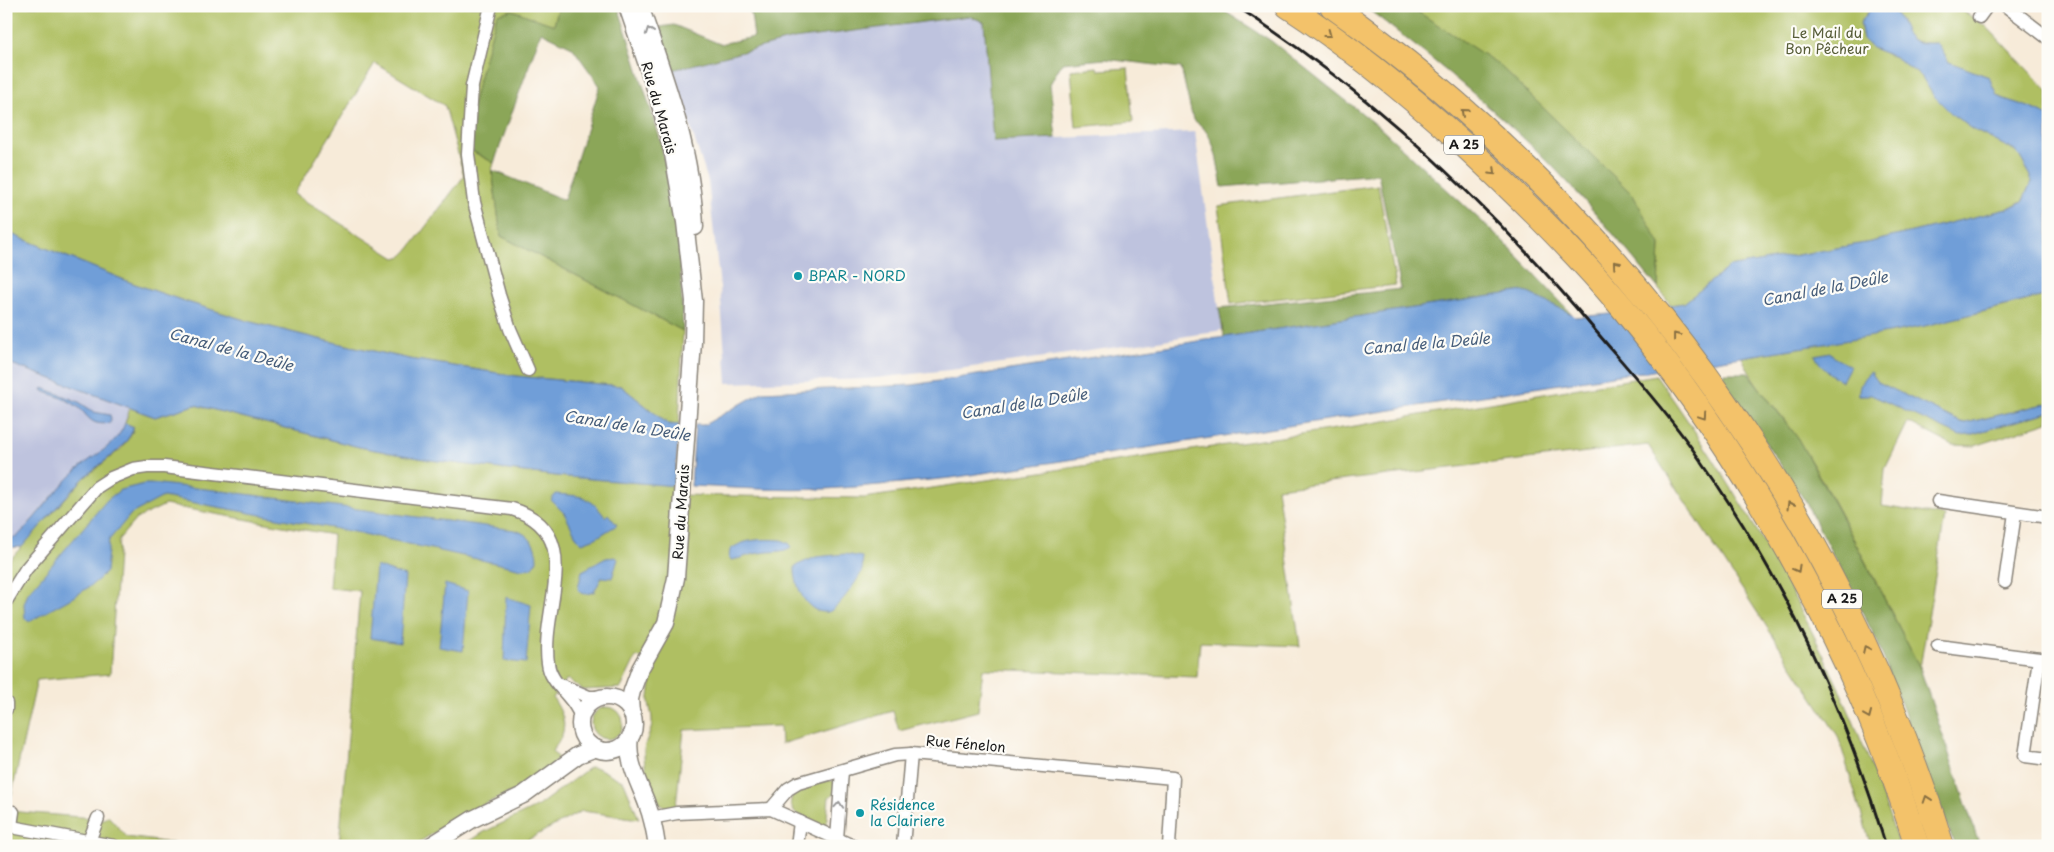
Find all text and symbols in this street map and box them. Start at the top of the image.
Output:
park label: Le Mail du Bon Pêcheur [1785,22,1869,59]
one-way arrow [645,28,655,36]
one-way arrow [1322,28,1332,37]
street label: Rue du Marais [636,59,683,157]
one-way arrow [1461,108,1470,117]
road number: A 25 [1444,136,1484,154]
one-way arrow [1487,166,1496,175]
one-way arrow [1613,261,1621,270]
water label: Canal de la Deûle [1760,264,1890,311]
place label: BPAR - NORD [808,265,906,286]
marker: BPAR - NORD [792,270,804,282]
water label: Canal de la Deûle [167,321,297,376]
water label: Canal de la Deûle [1361,325,1491,360]
one-way arrow [1673,333,1681,342]
water label: Canal de la Deûle [959,381,1089,424]
water label: Canal de la Deûle [562,403,693,446]
one-way arrow [1697,410,1706,419]
street label: Rue du Marais [667,464,694,560]
one-way arrow [1787,502,1797,511]
one-way arrow [1791,563,1801,572]
road number: A 25 [1822,590,1862,608]
one-way arrow [1862,645,1872,654]
one-way arrow [1862,710,1872,719]
street label: Rue Fénelon [925,730,1007,757]
place label: Résidence la Clairiere [870,794,945,831]
one-way arrow [1923,796,1933,804]
one-way arrow [834,800,845,808]
marker: Résidence la Clairiere [854,807,866,819]

